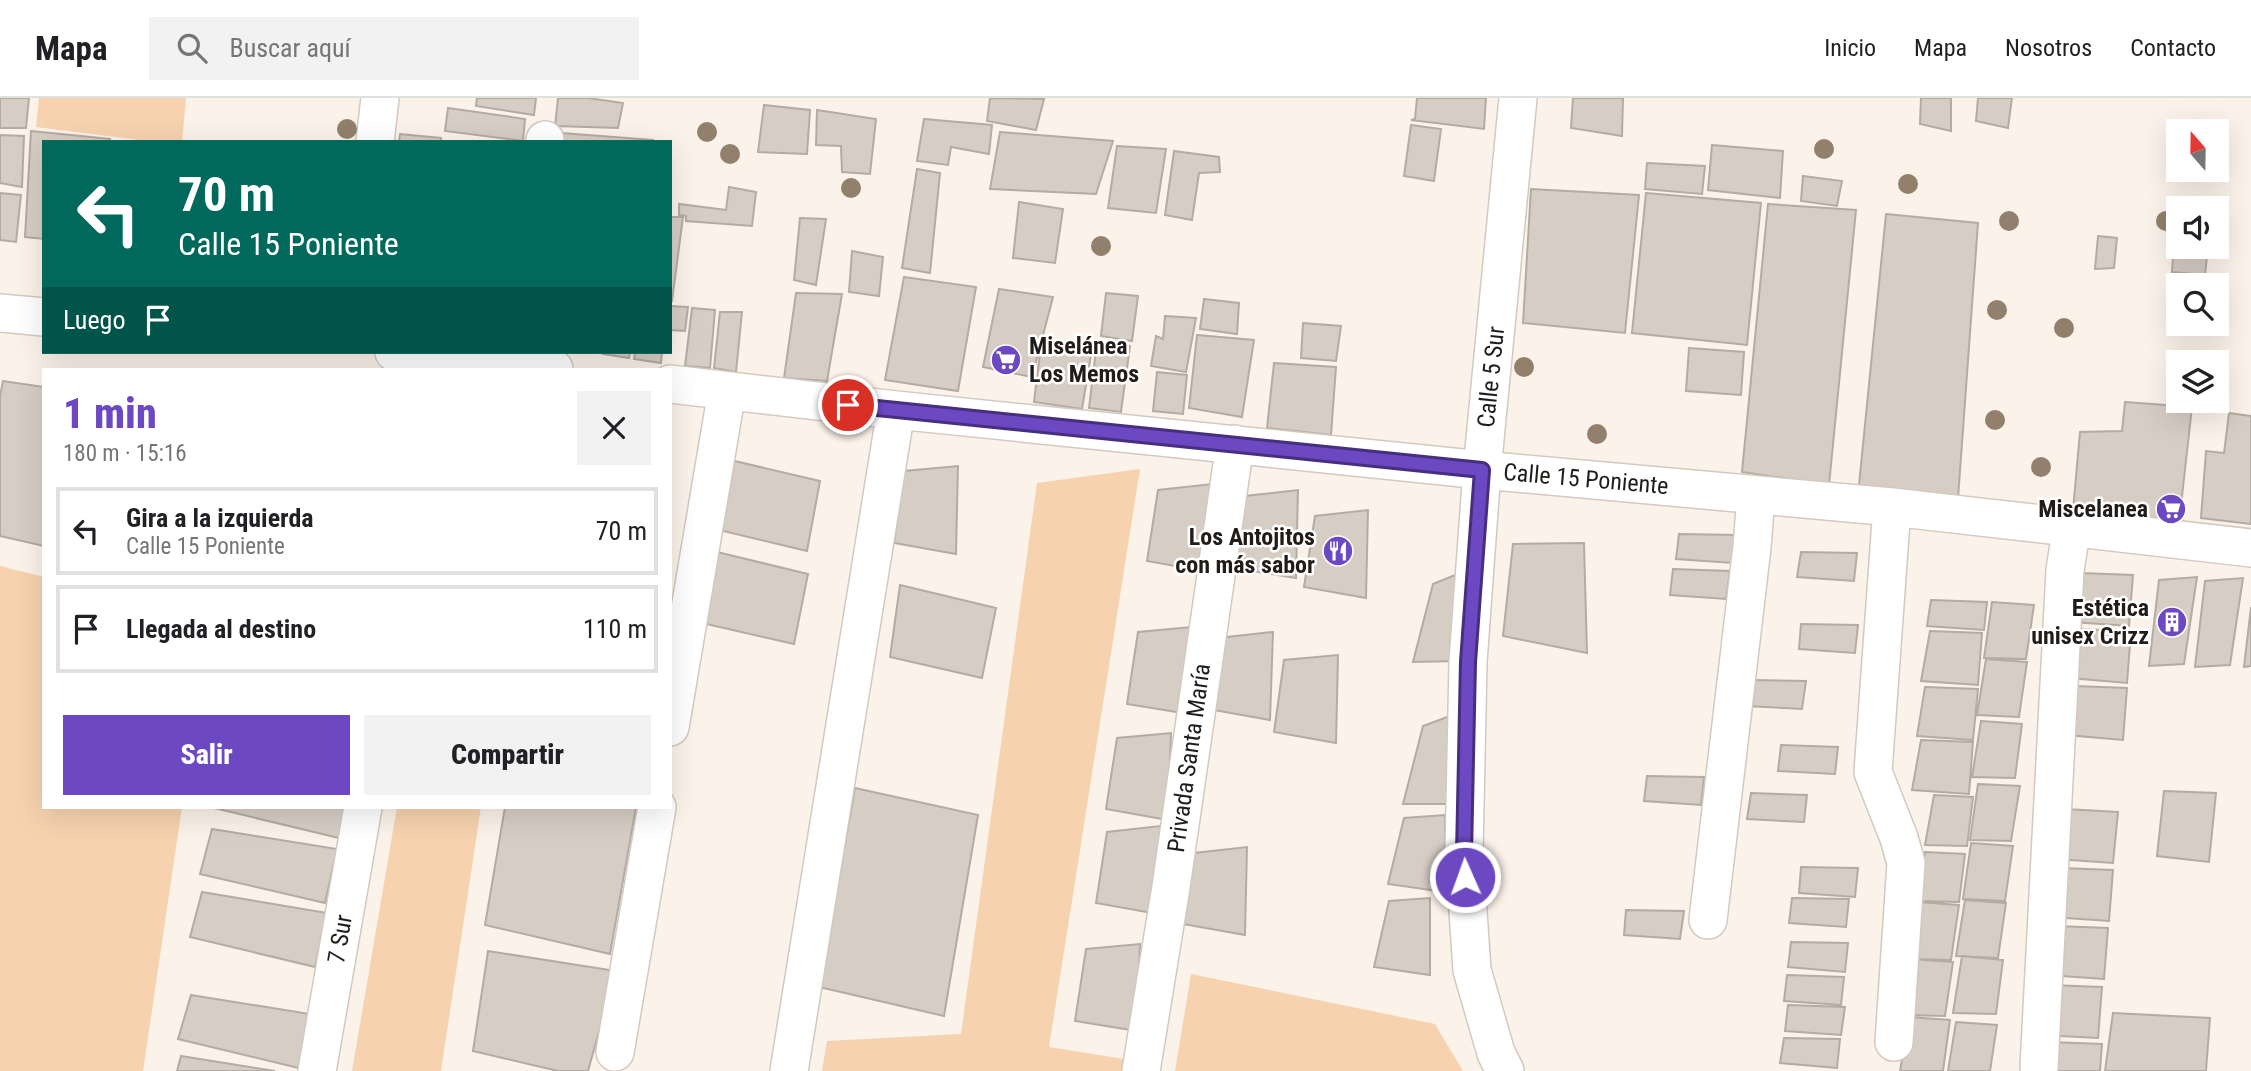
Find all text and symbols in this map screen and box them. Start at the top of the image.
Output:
search box [149,17,639,80]
text: Mapa [35,29,107,68]
icon: search [173,29,211,67]
text: Buscar aquí [229,33,351,63]
text: Inicio [1824,34,1876,62]
text: Mapa [1914,34,1967,62]
text: Nosotros [2005,34,2092,62]
text: Contacto [2130,34,2216,62]
north arrow [2166,119,2230,182]
map controls [2166,119,2229,413]
text: 70 m [178,166,275,223]
icon: left [63,168,154,259]
button: sound [2166,196,2229,259]
text: Calle 15 Poniente [178,225,399,263]
button: search [2166,273,2229,336]
icon: arrive [139,301,177,339]
text: Luego [63,305,125,335]
street label: Calle 5 Sur [1472,325,1510,429]
place label: Miselánea Los Memos [1029,332,1139,388]
supermarket icon: Miselánea Los Memos [989,343,1023,377]
button: layers [2166,350,2229,413]
pin [818,375,878,435]
icon: arrive [829,386,867,424]
text: 1 min [63,389,157,438]
button: close [577,391,651,465]
text: 180 m · 15:16 [63,440,187,467]
street label: Calle 15 Poniente [1502,458,1670,500]
supermarket icon: Miscelanea [2154,492,2188,526]
place label: Miscelanea [2038,495,2148,523]
text: Gira a la izquierda [126,503,314,533]
icon: left [67,512,105,550]
text: 70 m [596,516,647,546]
place label: Los Antojitos con más sabor [1175,523,1315,579]
text: Calle 15 Poniente [126,533,285,560]
restaurant icon: Los Antojitos con más sabor [1321,534,1355,568]
place label: Estética unisex Crizz [2031,594,2149,650]
building icon: Estética unisex Crizz [2155,605,2189,639]
icon: arrive [67,610,105,648]
text: Llegada al destino [126,614,316,644]
text: 110 m [583,614,647,644]
street label: Privada Santa María [1162,662,1216,854]
button: Salir [63,715,350,795]
button: Compartir [364,715,651,795]
position arrow [1428,840,1502,914]
street label: 7 Sur [322,913,358,965]

